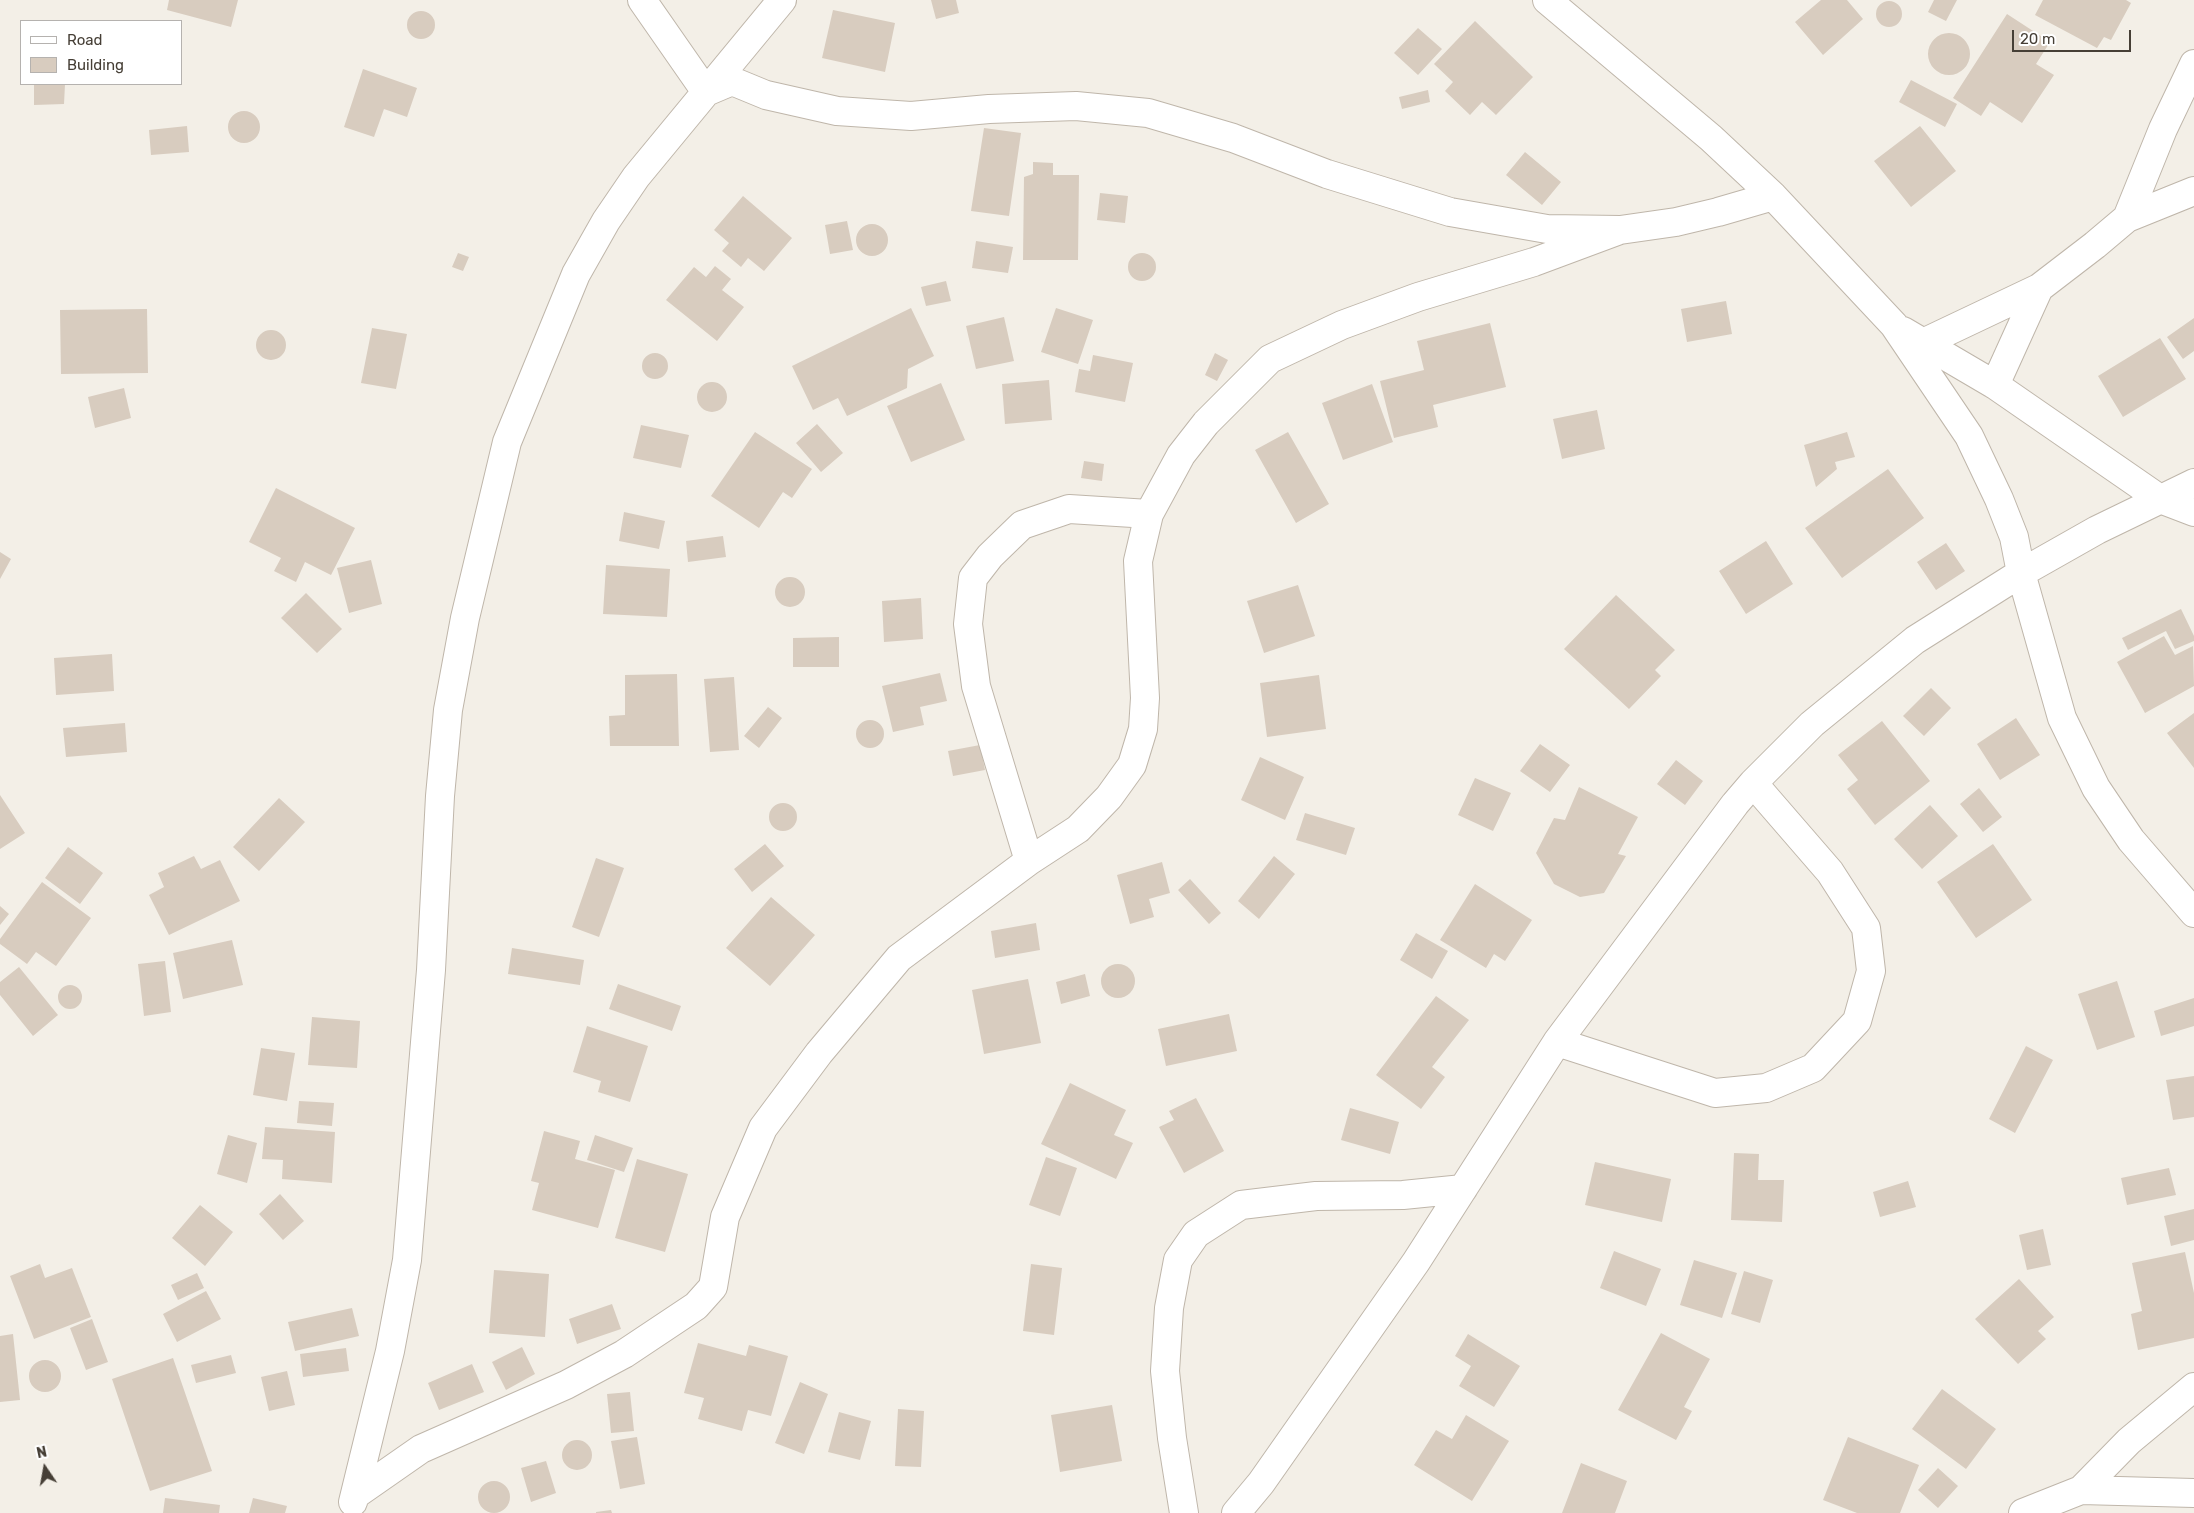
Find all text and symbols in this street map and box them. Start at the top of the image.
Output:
legend [20,20,182,85]
scale bar [2014,20,2133,52]
text: 20 m [2020,30,2055,48]
text: Road [67,31,103,49]
text: Building [67,56,124,74]
north arrow [20,1443,70,1493]
text: N [35,1443,48,1462]

